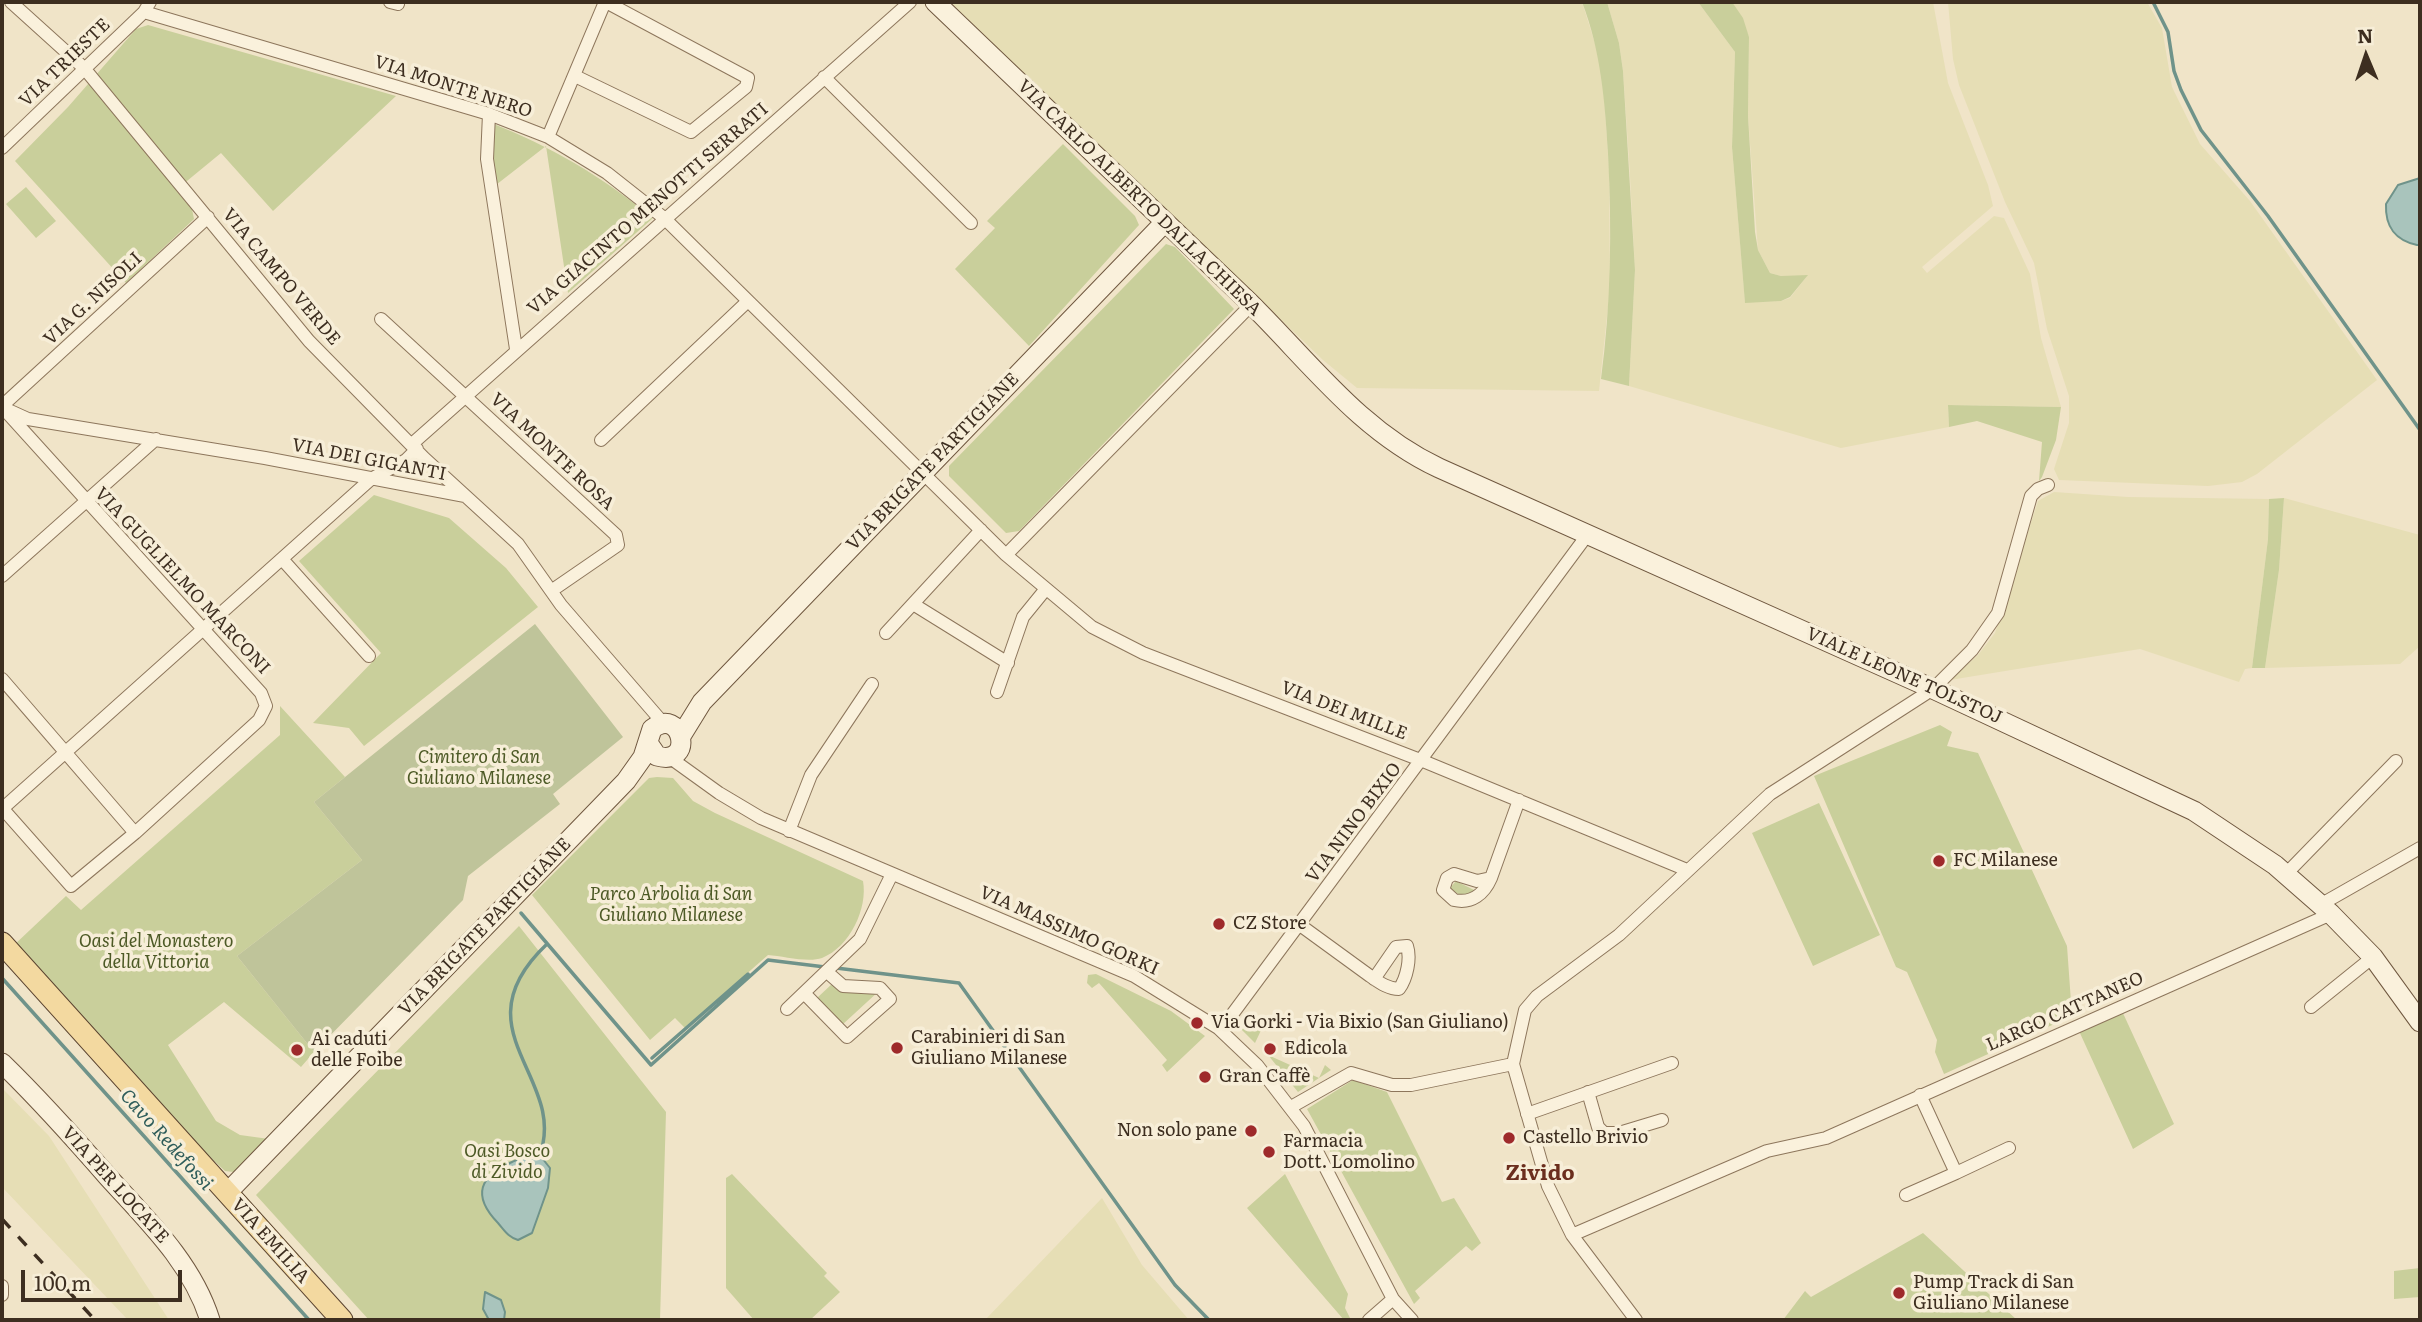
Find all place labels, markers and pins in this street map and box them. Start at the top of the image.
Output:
place label: FC Milanese [1953,850,2058,872]
marker: FC Milanese [1931,853,1947,869]
place label: CZ Store [1233,913,1307,935]
marker: CZ Store [1211,916,1227,932]
place label: Via Gorki - Via Bixio (San Giuliano) [1211,1012,1509,1034]
marker: Via Gorki - Via Bixio (San Giuliano) [1189,1015,1205,1031]
place label: Carabinieri di San Giuliano Milanese [911,1027,1067,1070]
place label: Ai caduti delle Foibe [311,1029,403,1072]
place label: Edicola [1284,1038,1347,1060]
marker: Carabinieri di San Giuliano Milanese [889,1040,905,1056]
marker: Edicola [1262,1041,1278,1057]
marker: Ai caduti delle Foibe [289,1042,305,1058]
place label: Gran Caffè [1219,1066,1310,1088]
marker: Gran Caffè [1197,1069,1213,1085]
place label: Non solo pane [1117,1120,1237,1142]
marker: Non solo pane [1243,1123,1259,1139]
place label: Castello Brivio [1523,1127,1648,1149]
marker: Castello Brivio [1501,1130,1517,1146]
place label: Farmacia Dott. Lomolino [1283,1131,1415,1174]
marker: Farmacia Dott. Lomolino [1261,1144,1277,1160]
place label: Pump Track di San Giuliano Milanese [1913,1272,2074,1314]
marker: Pump Track di San Giuliano Milanese [1891,1285,1907,1301]

